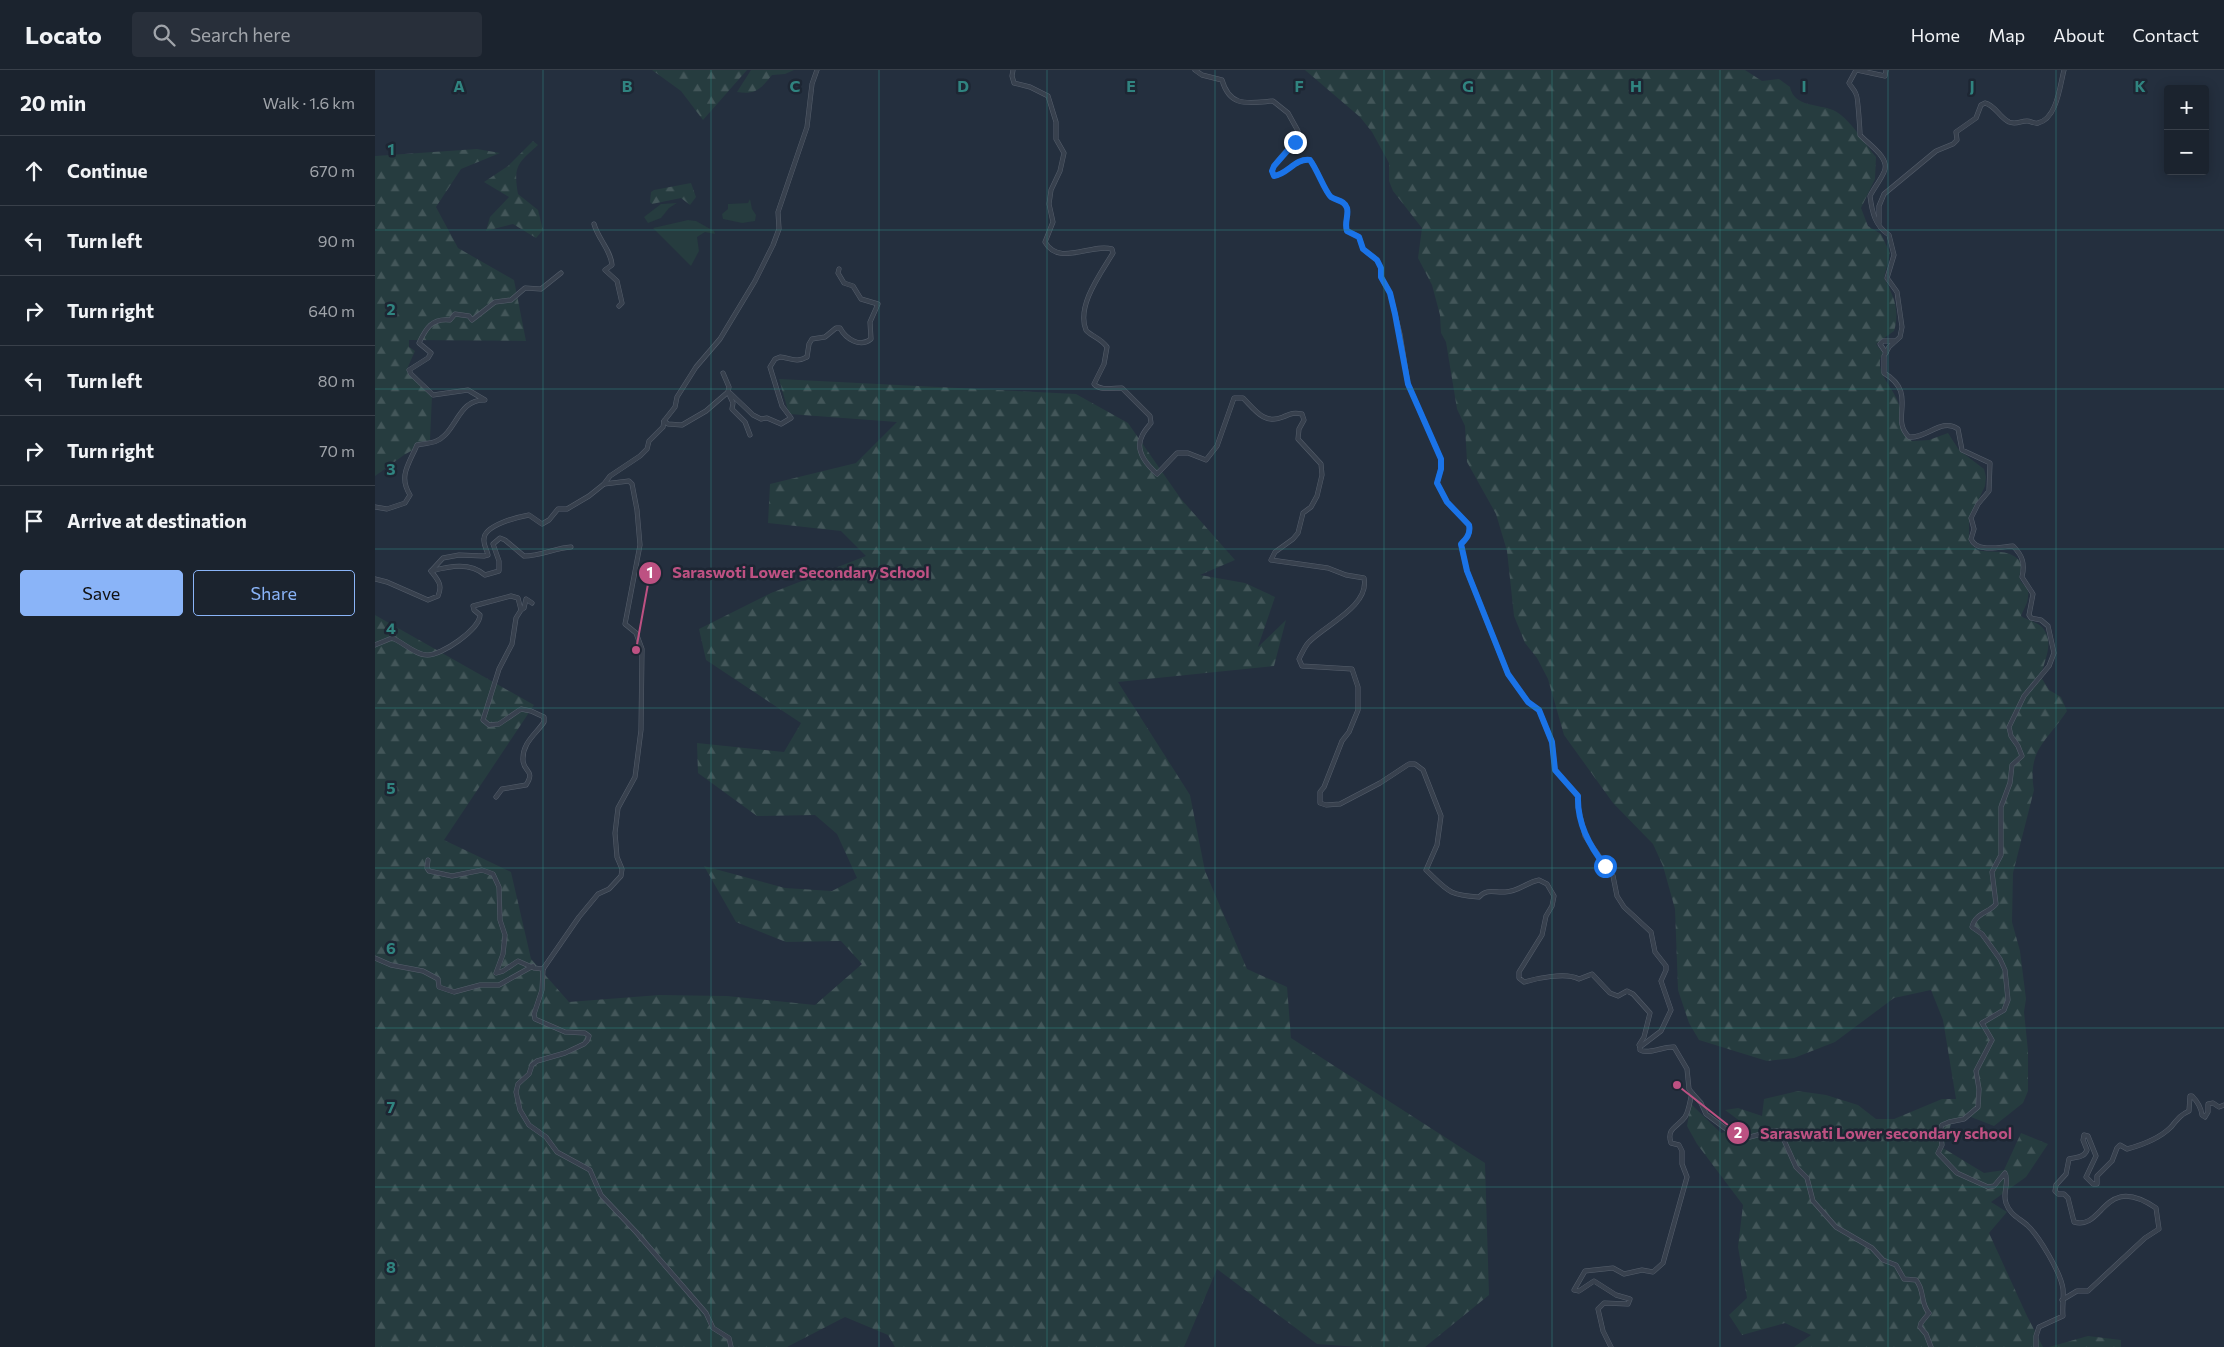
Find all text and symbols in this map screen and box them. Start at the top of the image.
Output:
search box [132,12,482,57]
text: Locato [25,20,102,49]
icon: search [150,21,178,49]
text: Search here [190,23,290,46]
text: Home [1911,24,1960,46]
text: Map [1988,24,2025,46]
text: About [2053,24,2105,46]
text: Contact [2133,24,2199,46]
text: A [453,76,465,95]
text: B [622,76,633,95]
text: C [790,76,801,95]
text: D [957,76,969,95]
text: E [1126,76,1136,95]
text: F [1294,76,1304,95]
text: G [1462,76,1474,95]
text: H [1630,76,1642,95]
text: I [1801,76,1807,95]
text: J [1969,76,1975,95]
text: K [2134,76,2146,95]
map controls [2164,85,2209,175]
button: + [2164,85,2209,130]
text: 20 min [20,90,86,115]
text: Walk · 1.6 km [263,93,355,112]
button: − [2164,130,2209,175]
route end [1284,131,1307,154]
text: 1 [387,139,395,158]
icon: ahead [20,157,48,185]
text: Continue [67,159,147,182]
text: 670 m [309,161,355,180]
icon: left [20,227,48,255]
text: Turn left [67,229,142,252]
text: 90 m [318,231,355,250]
icon: right [20,297,48,325]
text: Turn right [67,299,154,322]
text: 2 [386,299,396,318]
text: 640 m [308,301,355,320]
icon: left [20,367,48,395]
text: Turn left [67,369,142,392]
text: 80 m [318,371,355,390]
icon: right [20,437,48,465]
text: Turn right [67,439,154,462]
text: 70 m [319,441,355,460]
text: 3 [386,459,396,478]
icon: arrive [20,507,48,535]
text: Arrive at destination [67,509,247,532]
callout: Saraswoti Lower Secondary School [637,557,940,588]
text: Saraswoti Lower Secondary School [672,562,930,581]
text: 1 [647,563,653,581]
button: Save [20,570,183,616]
button: Share [193,570,355,616]
text: 4 [386,618,396,637]
text: 5 [386,778,396,797]
route start [1594,855,1617,878]
text: 6 [386,938,396,957]
text: 7 [387,1097,396,1116]
callout: Saraswati Lower secondary school [1725,1118,2023,1149]
text: 2 [1734,1123,1742,1141]
text: Saraswati Lower secondary school [1760,1123,2012,1142]
text: 8 [386,1257,396,1276]

